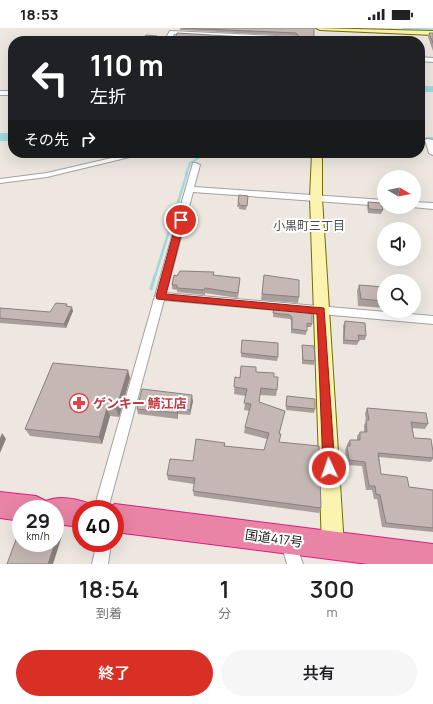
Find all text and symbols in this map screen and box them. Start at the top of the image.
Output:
text: 18:53 [20,4,58,25]
text: 110 m [90,46,164,84]
icon: left [24,52,76,104]
text: 左折 [90,84,126,108]
icon: right [77,128,99,150]
text: その先 [24,129,69,150]
north arrow [377,170,421,214]
map controls [377,170,421,318]
pin [164,203,198,237]
icon: arrive [170,209,192,231]
district label: 小黒町三丁目 [273,217,345,234]
button: sound [377,222,421,266]
button: search [377,274,421,318]
pharmacy icon: ゲンキー 鯖江店 [68,392,90,414]
place label: ゲンキー 鯖江店 [93,394,187,412]
position arrow [308,447,350,489]
speed limit sign: 40 [72,500,124,552]
text: 29 [26,507,50,534]
street label: 国道417号 [244,525,304,551]
text: km/h [26,529,50,543]
text: 18:54 [79,572,140,605]
text: 1 [220,572,230,605]
text: 300 [310,572,354,605]
text: m [327,603,338,621]
text: 到着 [96,604,122,622]
text: 分 [218,604,231,622]
button: 終了 [16,650,213,696]
button: 共有 [221,650,417,696]

